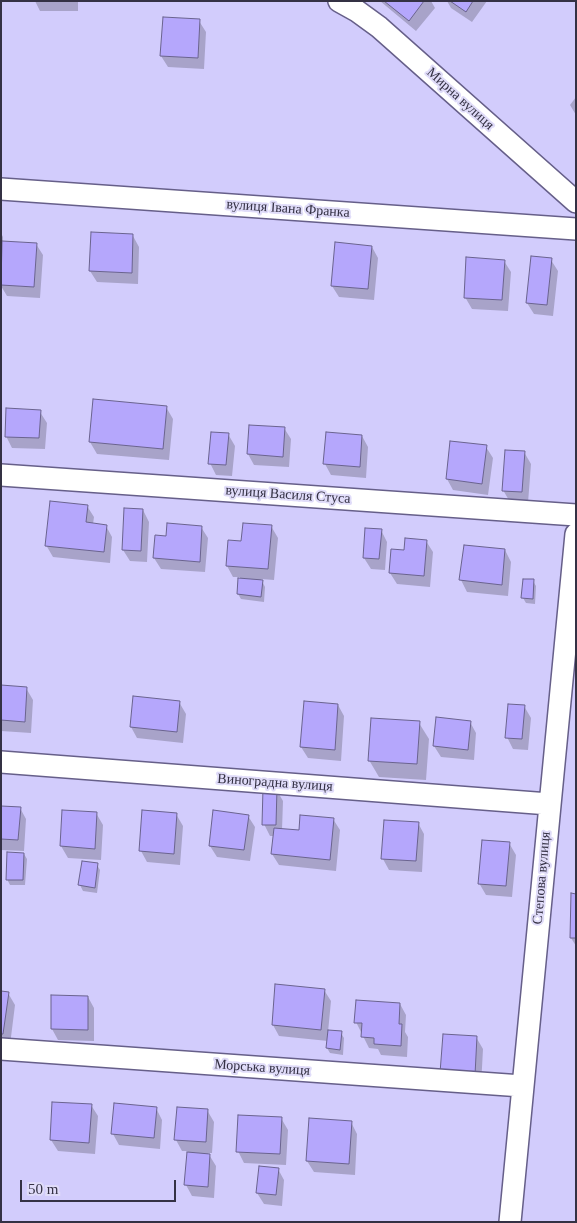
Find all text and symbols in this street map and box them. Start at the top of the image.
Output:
street label: Мирна вулиця [423,64,497,134]
street label: вулиця Івана Франка [226,196,350,222]
street label: вулиця Василя Стуса [225,482,351,508]
street label: Виноградна вулиця [217,771,333,795]
street label: Степова вулиця [530,831,554,925]
street label: Морська вулиця [214,1056,310,1080]
scale bar [22,1170,179,1202]
text: 50 m [28,1181,58,1197]

